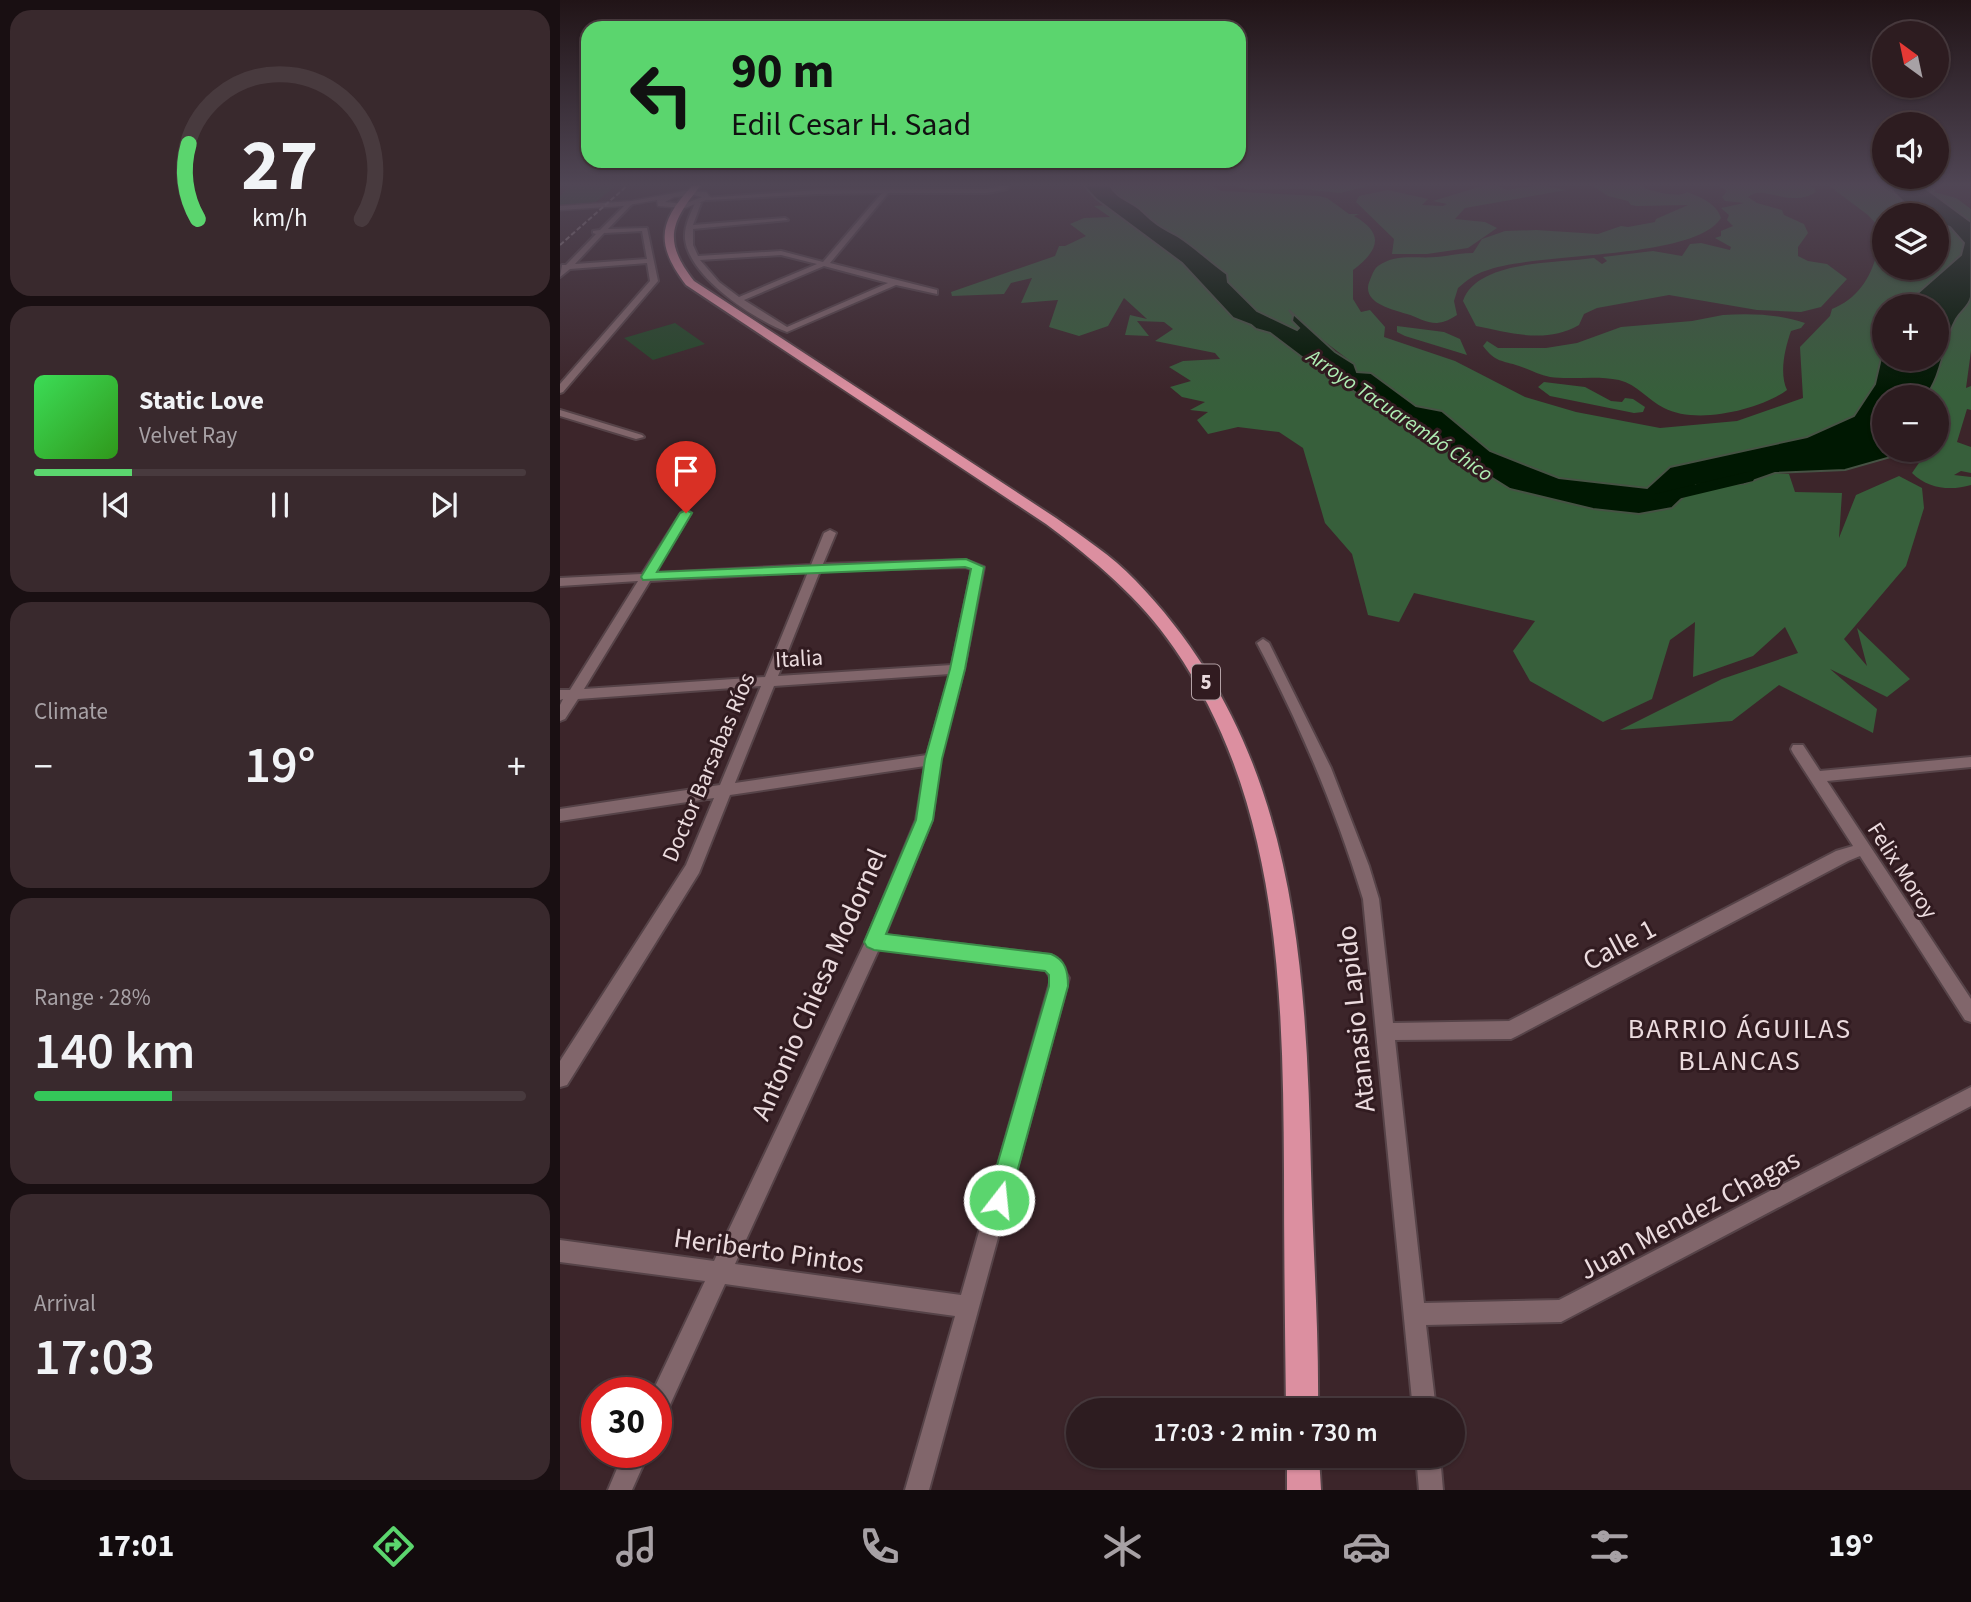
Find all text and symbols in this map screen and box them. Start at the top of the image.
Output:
north arrow [1872,21,1950,98]
map controls [1872,21,1949,462]
text: 90 m [731,37,835,107]
icon: left [616,49,707,140]
text: Edil Cesar H. Saad [731,102,971,148]
button: sound [1872,112,1949,189]
text: 27 [242,114,318,218]
text: km/h [252,200,308,236]
button: layers [1872,203,1949,280]
button: + [1872,294,1949,371]
water label: Arroyo Tacuarembó Chico [1299,340,1499,489]
text: Static Love [139,382,264,419]
button: − [1872,385,1949,462]
text: Velvet Ray [139,419,237,452]
pin [656,441,716,513]
icon: arrive [667,452,705,490]
icon: previous [97,486,135,524]
icon: pause [261,486,299,524]
icon: next [425,486,463,524]
street label: Italia [774,641,824,676]
road number: 5 [1192,664,1220,700]
street label: Doctor Barsabas Ríos [654,667,763,867]
text: Climate [34,695,108,728]
text: 19° [244,729,316,803]
text: − [34,740,53,794]
text: + [507,740,526,794]
street label: Felix Moroy [1859,816,1946,925]
street label: Antonio Chiesa Modornel [741,842,897,1127]
street label: Calle 1 [1576,909,1663,981]
street label: Atanasio Lapido [1326,924,1386,1114]
text: Range · 28% [34,981,151,1014]
district label: BARRIO ÁGUILAS BLANCAS [1628,1009,1852,1081]
text: 140 km [34,1015,195,1089]
street label: Juan Mendez Chagas [1572,1140,1807,1290]
position arrow [962,1163,1036,1237]
street label: Heriberto Pintos [671,1218,867,1284]
text: Arrival [34,1287,96,1320]
text: 17:03 [34,1321,155,1395]
speed limit sign: 30 [581,1377,672,1468]
text: 17:03 · 2 min · 730 m [1153,1414,1378,1451]
icon: directions [369,1522,418,1571]
icon: music [612,1522,661,1571]
icon: phone [855,1522,904,1571]
icon: climate [1098,1522,1147,1571]
icon: car [1342,1522,1391,1571]
icon: filters [1585,1522,1634,1571]
text: 17:01 [97,1523,174,1569]
text: 19° [1828,1523,1874,1569]

